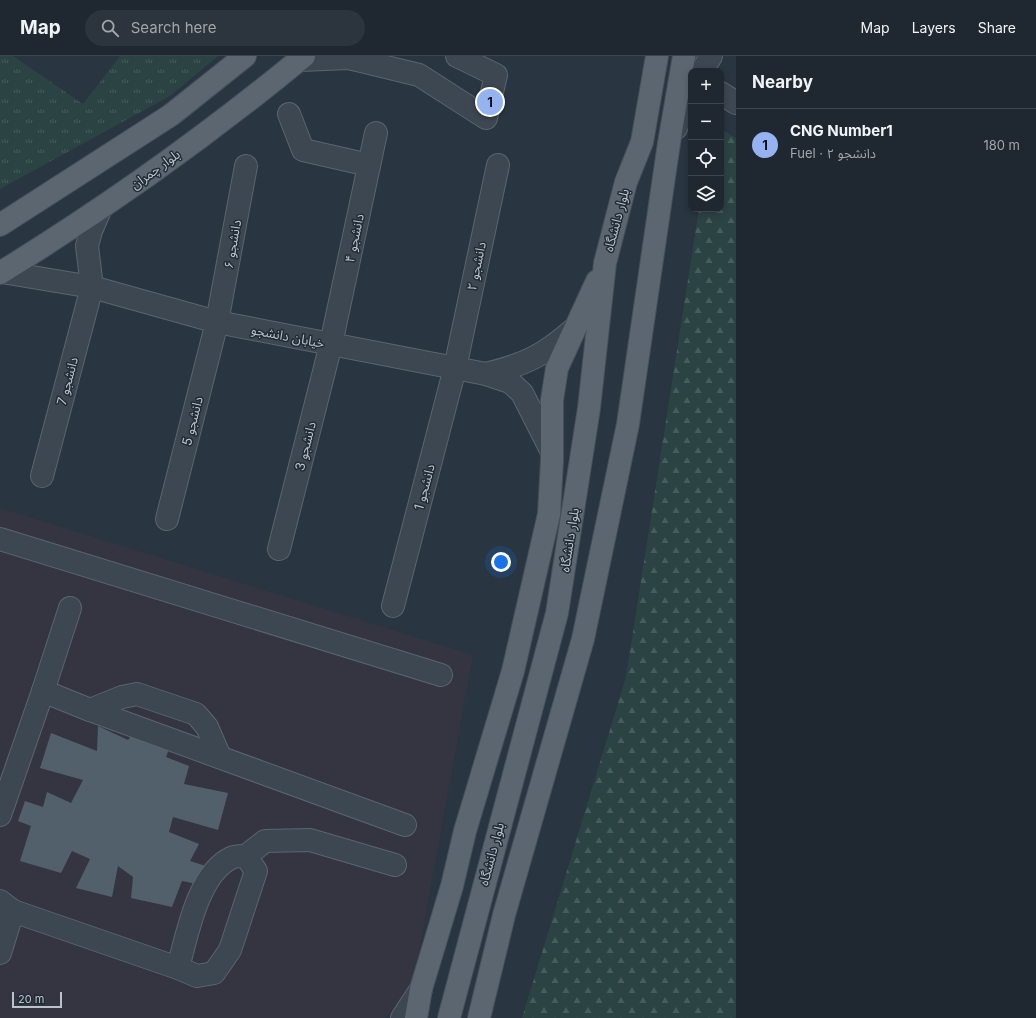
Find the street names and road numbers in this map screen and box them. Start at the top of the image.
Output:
street label: بلوار چمران [127,146,184,194]
street label: بلوار دانشگاه [600,187,632,253]
street label: دانشجو ۴ [341,212,367,264]
street label: دانشجو ۶ [220,218,244,270]
street label: دانشجو ۲ [463,240,489,292]
street label: خیابان دانشجو [250,321,326,352]
street label: دانشجو 7 [53,355,81,407]
street label: دانشجو 5 [178,395,206,447]
street label: دانشجو 3 [291,420,319,472]
street label: دانشجو 1 [410,462,438,512]
street label: بلوار دانشگاه [556,507,582,573]
street label: بلوار دانشگاه [475,821,507,887]

